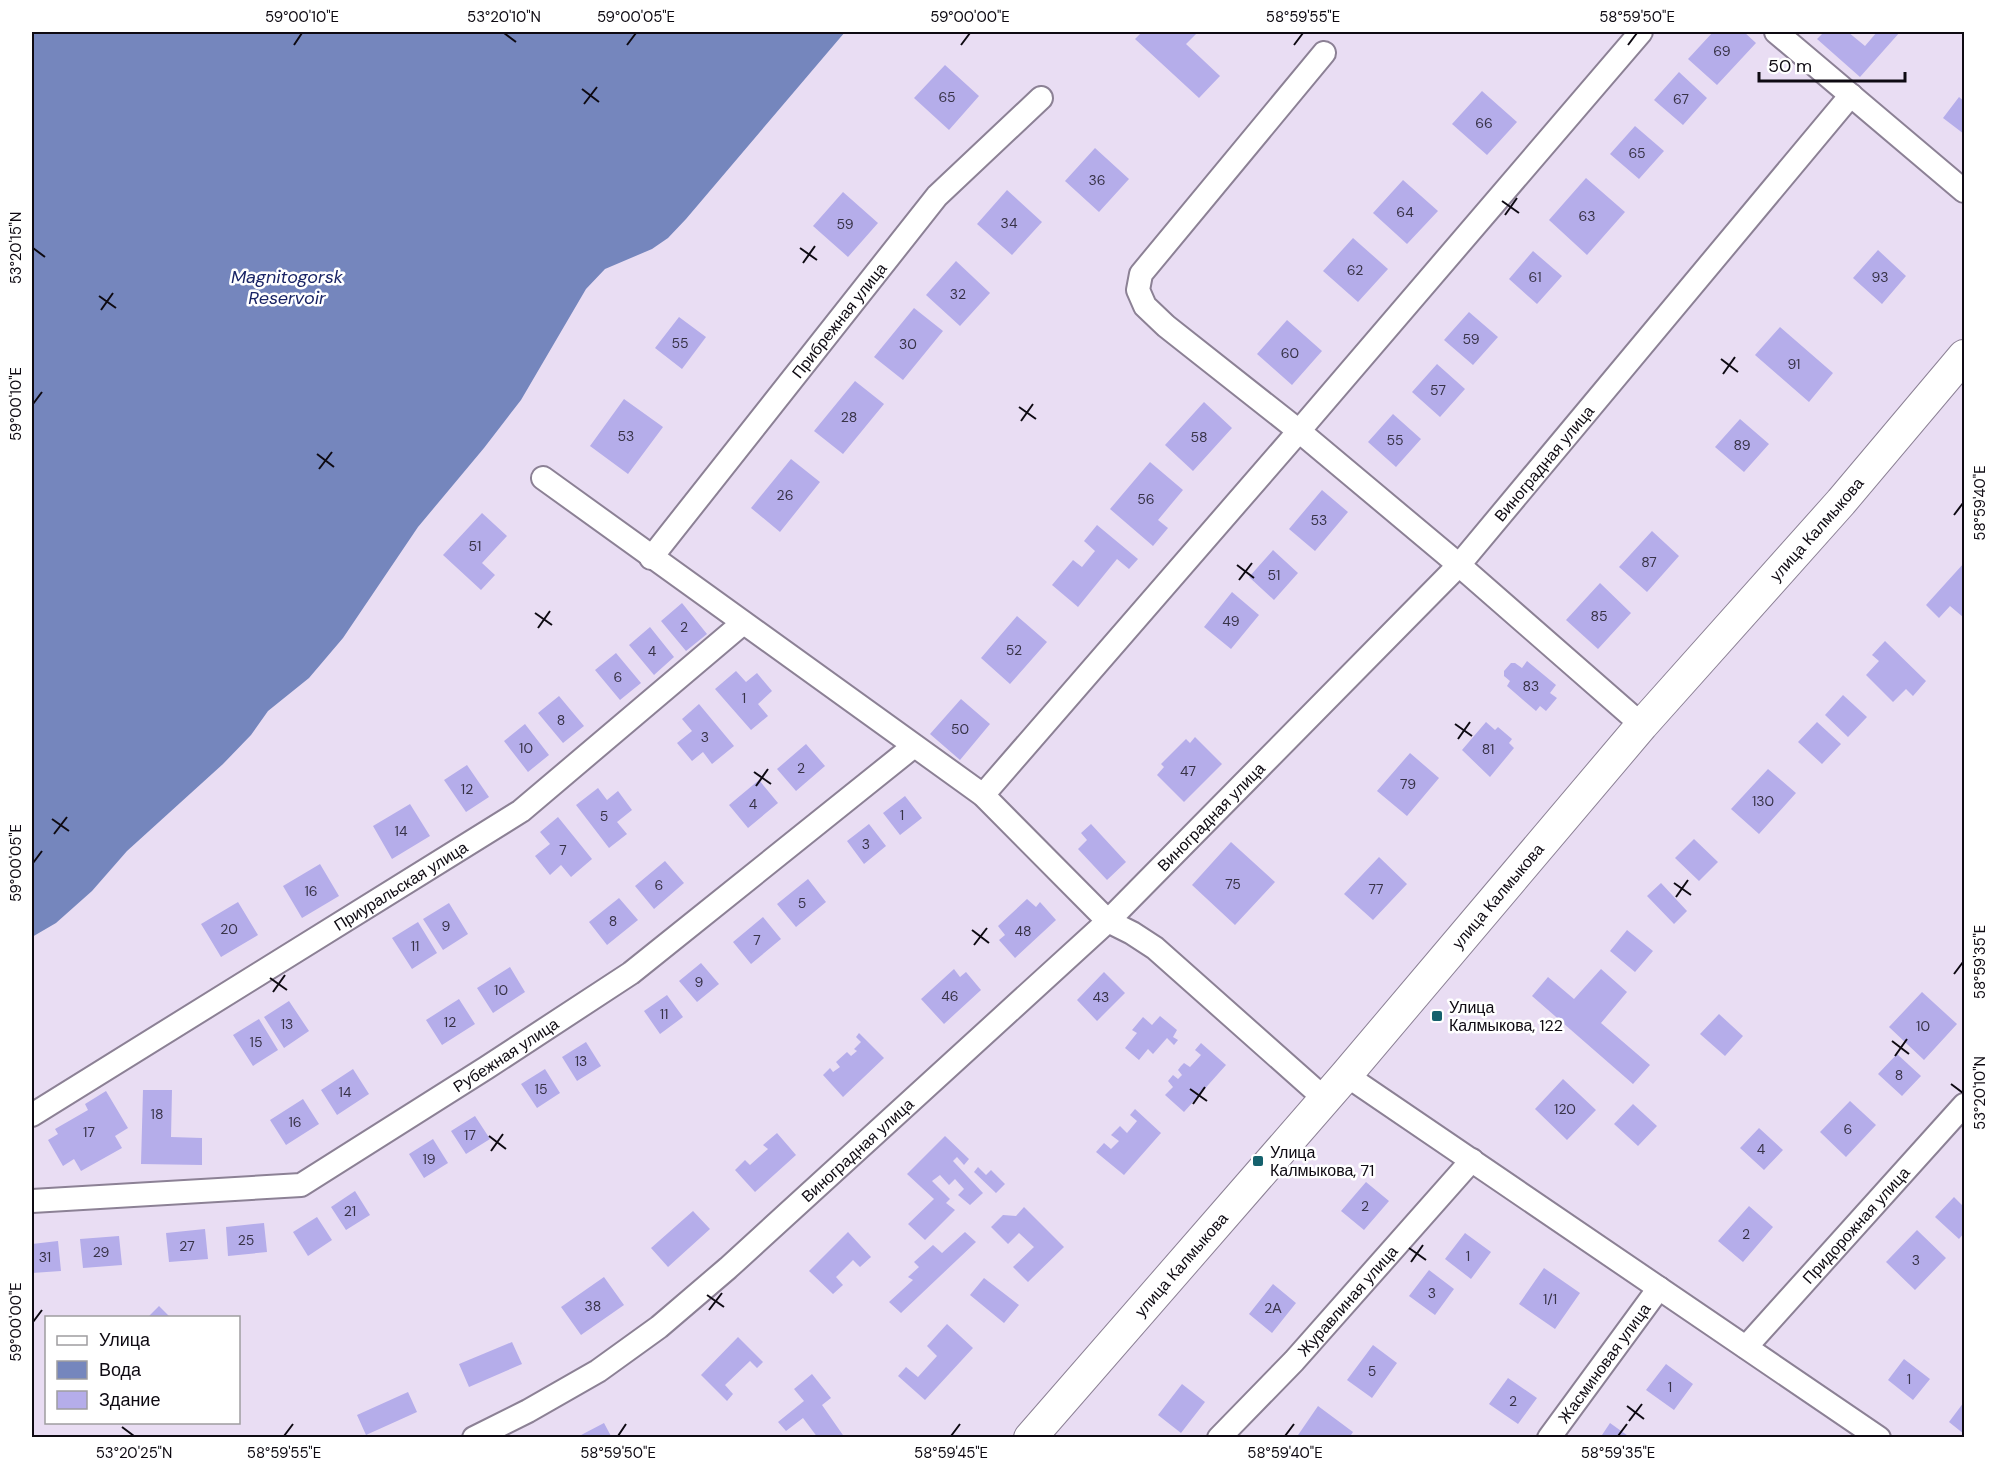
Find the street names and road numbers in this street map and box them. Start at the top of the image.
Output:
street label: Прибрежная улица [787,258,891,382]
street label: Виноградная улица [1489,401,1598,526]
street label: улица Калмыкова [1765,473,1868,585]
street label: Виноградная улица [1152,758,1269,876]
street label: Приуральская улица [330,836,472,935]
street label: улица Калмыкова [1447,839,1548,953]
street label: Рубежная улица [449,1013,563,1097]
street label: Виноградная улица [797,1093,918,1207]
street label: Придорожная улица [1798,1162,1914,1288]
street label: улица Калмыкова [1130,1208,1232,1321]
street label: Журавлиная улица [1293,1241,1402,1361]
street label: Жасминовая улица [1553,1299,1655,1427]

